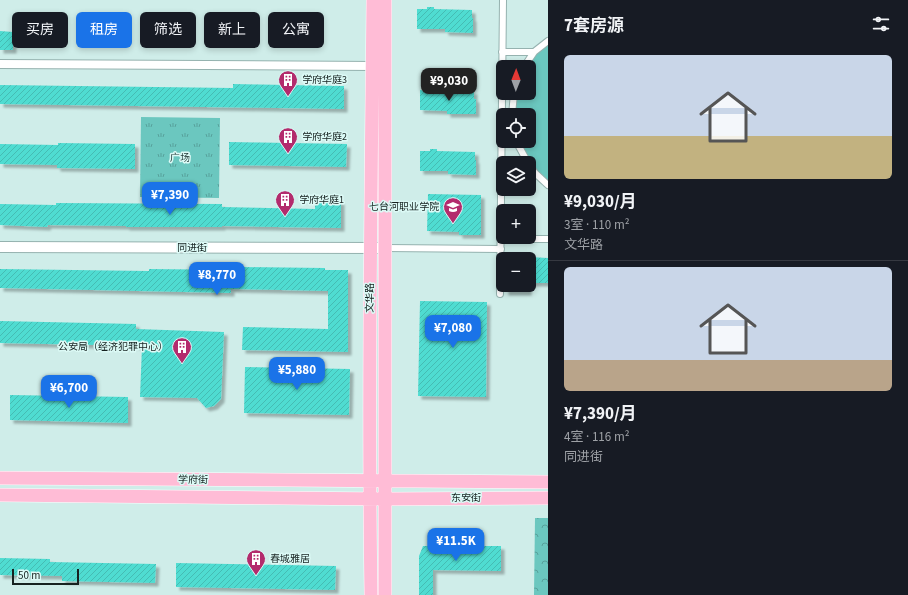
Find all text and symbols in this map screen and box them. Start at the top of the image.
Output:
chip: 买房 [12,12,68,48]
chip: 租房 [76,12,132,48]
chip: 筛选 [140,12,196,48]
chip: 新上 [204,12,260,48]
chip: 公寓 [268,12,324,48]
icon: filters [870,13,892,35]
text: 7套房源 [564,14,624,38]
north arrow [496,60,536,100]
map controls [496,60,536,292]
pin: ¥9,030 [416,68,482,102]
building icon: 学府华庭3 [277,69,299,97]
text: ¥9,030 [430,72,468,90]
place label: 学府华庭3 [302,73,347,87]
icon: home [692,81,764,153]
button: locate [496,108,536,148]
building icon: 学府华庭2 [277,126,299,154]
place label: 学府华庭2 [302,130,347,144]
park label: 广场 [170,151,190,165]
button: layers [496,156,536,196]
pin: ¥7,390 [137,182,203,216]
text: ¥7,390 [151,186,189,204]
building icon: 学府华庭1 [274,189,296,217]
text: ¥9,030/月 [564,190,637,214]
place label: 学府华庭1 [299,193,344,207]
school or university icon: 七台河职业学院 [442,196,464,224]
place label: 七台河职业学院 [369,200,439,214]
button: + [496,204,536,244]
text: 3室 · 110 m² [564,216,629,234]
text: 文华路 [564,236,603,254]
street label: 同进街 [177,241,207,255]
button: − [496,252,536,292]
pin: ¥8,770 [184,262,250,296]
text: ¥8,770 [198,266,236,284]
street label: 文华路 [363,283,377,313]
icon: home [692,293,764,365]
pin: ¥7,080 [420,315,486,349]
text: ¥7,080 [434,319,472,337]
building icon: 公安局（经济犯罪中心） [171,336,193,364]
place label: 公安局（经济犯罪中心） [58,340,168,354]
pin: ¥5,880 [264,357,330,391]
text: ¥5,880 [278,361,316,379]
pin: ¥6,700 [36,375,102,409]
text: ¥6,700 [50,379,88,397]
text: ¥7,390/月 [564,402,637,426]
text: 4室 · 116 m² [564,428,629,446]
text: 同进街 [564,448,603,466]
street label: 学府街 [178,473,208,487]
street label: 东安街 [451,491,481,505]
pin: ¥11.5K [423,528,489,562]
text: ¥11.5K [436,532,476,550]
building icon: 春城雅居 [245,548,267,576]
place label: 春城雅居 [270,552,310,566]
scale bar [12,567,79,586]
text: 50 m [18,568,40,583]

